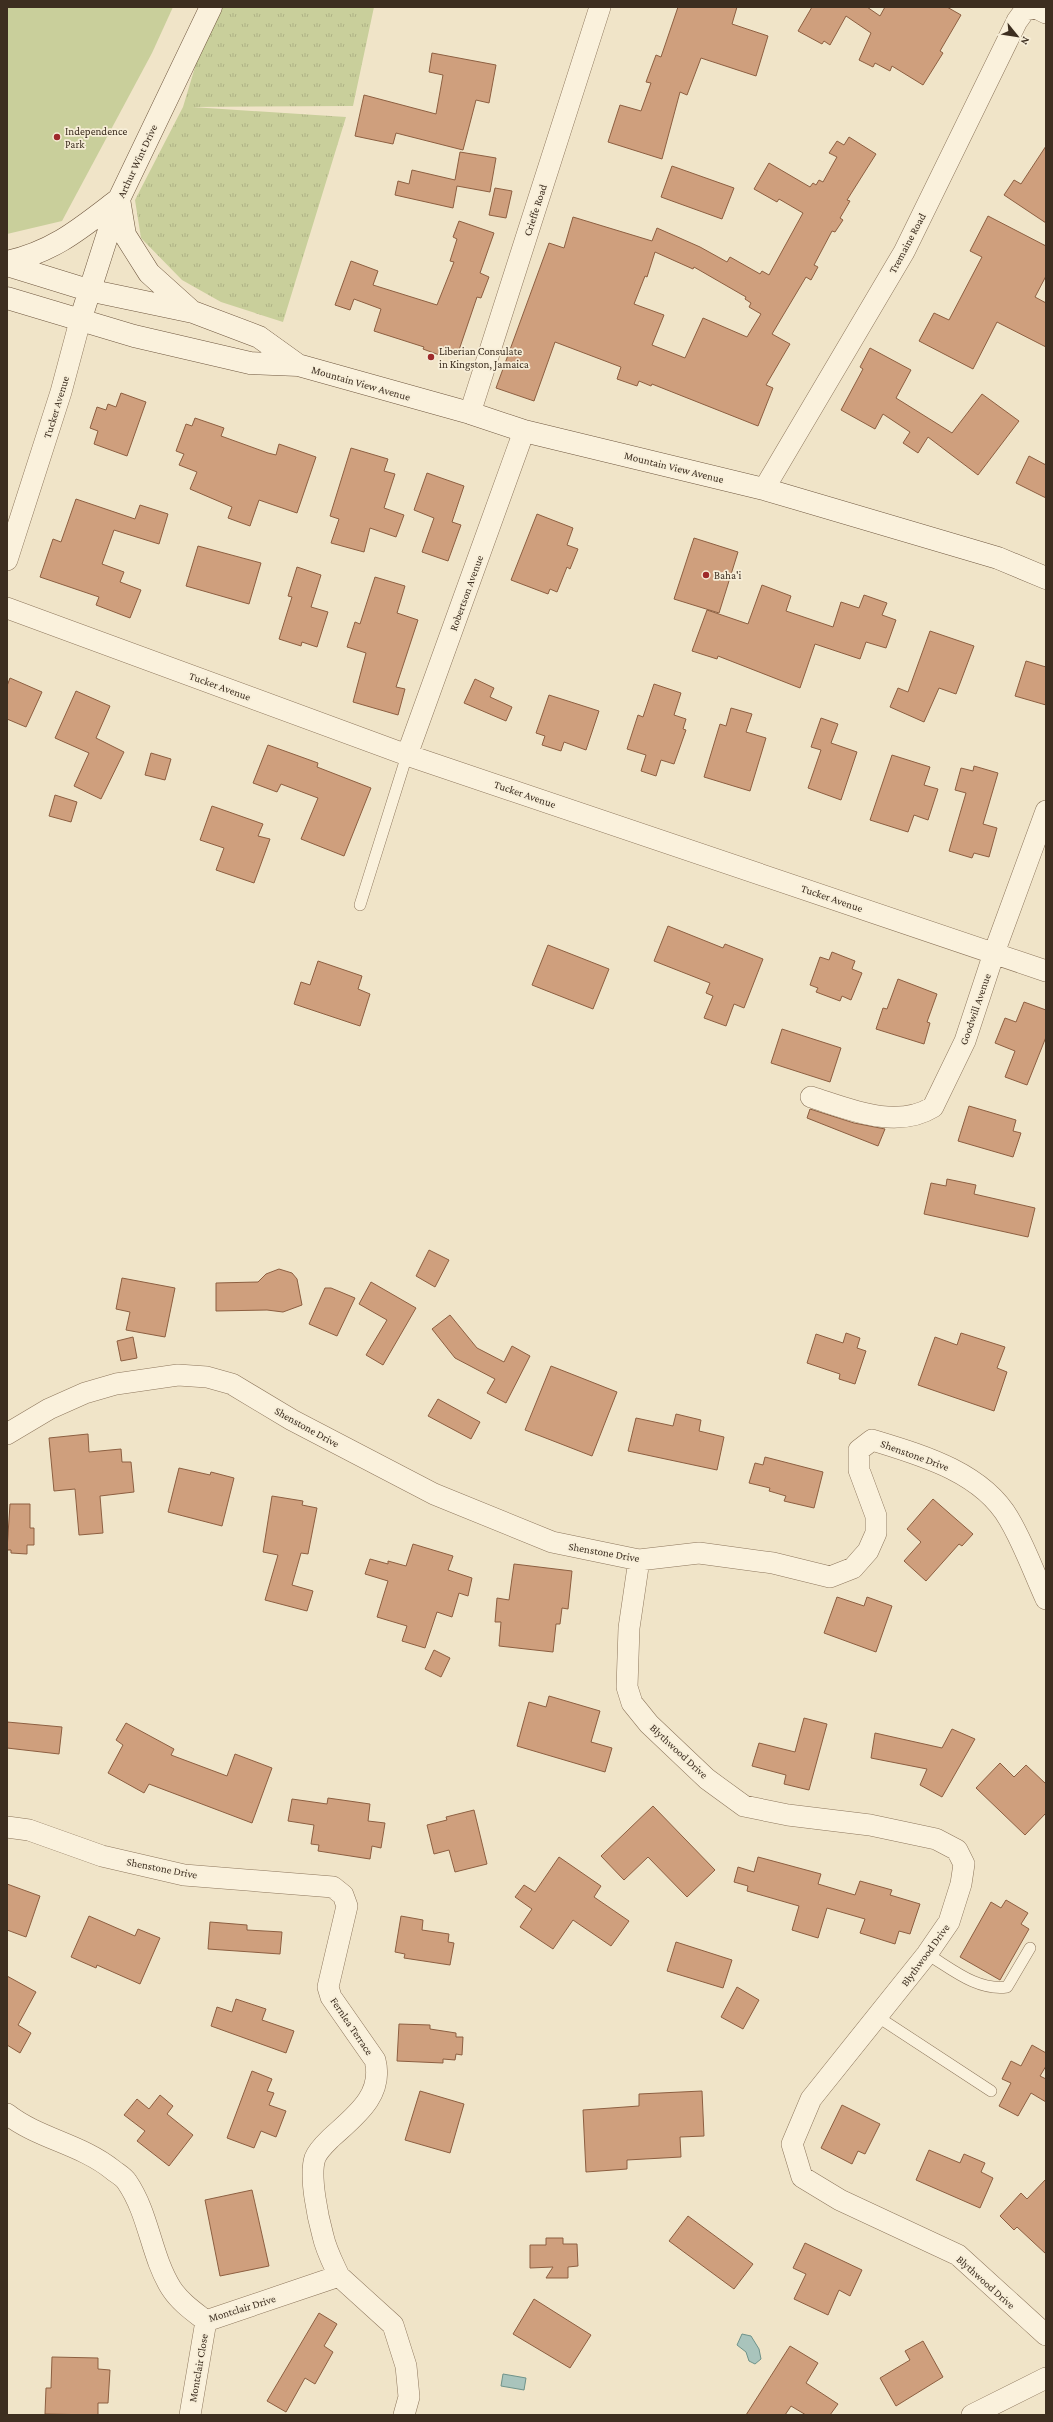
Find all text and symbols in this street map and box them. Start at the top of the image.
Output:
north arrow [997,16,1037,56]
text: N [1018,35,1033,48]
street label: Arthur Wint Drive [115,122,159,200]
place label: Independence Park [65,125,127,150]
marker: Independence Park [52,132,62,142]
street label: Crieffe Road [521,182,549,237]
street label: Tremaine Road [886,211,928,275]
place label: Liberian Consulate in Kingston, Jamaica [439,345,529,371]
marker: Liberian Consulate in Kingston, Jamaica [426,352,436,362]
street label: Mountain View Avenue [310,363,412,403]
street label: Tucker Avenue [41,374,71,440]
street label: Mountain View Avenue [623,449,725,485]
street label: Robertson Avenue [447,553,485,632]
place label: Baha'i [714,569,742,581]
marker: Baha'i [701,570,711,580]
street label: Tucker Avenue [188,669,253,703]
street label: Tucker Avenue [492,778,558,810]
street label: Tucker Avenue [799,882,865,914]
street label: Goodwill Avenue [957,971,993,1046]
street label: Shenstone Drive [273,1404,341,1450]
street label: Shenstone Drive [879,1437,951,1473]
street label: Shenstone Drive [568,1540,641,1564]
street label: Blythwood Drive [647,1721,710,1782]
street label: Shenstone Drive [126,1855,199,1881]
street label: Blythwood Drive [898,1921,953,1989]
street label: Fernlea Terrace [328,1995,376,2057]
street label: Blythwood Drive [954,2253,1018,2312]
street label: Montclair Drive [207,2292,277,2324]
street label: Montclair Close [186,2333,210,2403]

